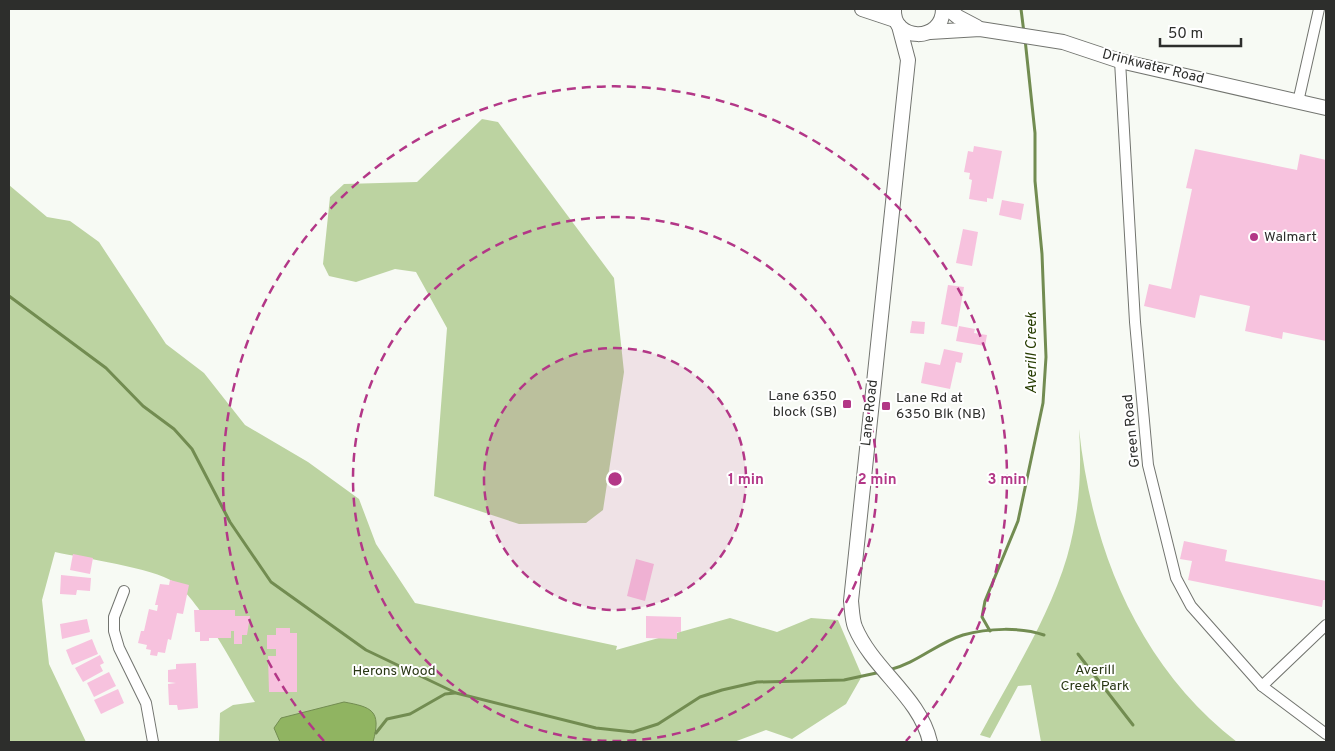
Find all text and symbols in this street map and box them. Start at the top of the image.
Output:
scale bar [1160,15,1241,47]
text: 50 m [1168,25,1203,44]
street label: Drinkwater Road [1100,46,1206,88]
place label: Walmart [1264,229,1317,246]
marker: Walmart [1248,231,1260,243]
water label: Averill Creek [1023,311,1042,394]
street label: Lane Road [858,379,882,447]
place label: Lane 6350 block (SB) [768,388,837,421]
place label: Lane Rd at 6350 Blk (NB) [896,390,986,423]
street label: Green Road [1120,393,1144,469]
marker: Lane 6350 block (SB) [841,398,853,410]
marker: Lane Rd at 6350 Blk (NB) [880,400,892,412]
centre of rings [606,470,624,488]
text: 1 min [728,471,764,490]
text: 2 min [857,471,897,490]
text: 3 min [987,471,1027,490]
park label: Averill Creek Park [1060,662,1130,695]
park label: Herons Wood [352,663,436,680]

